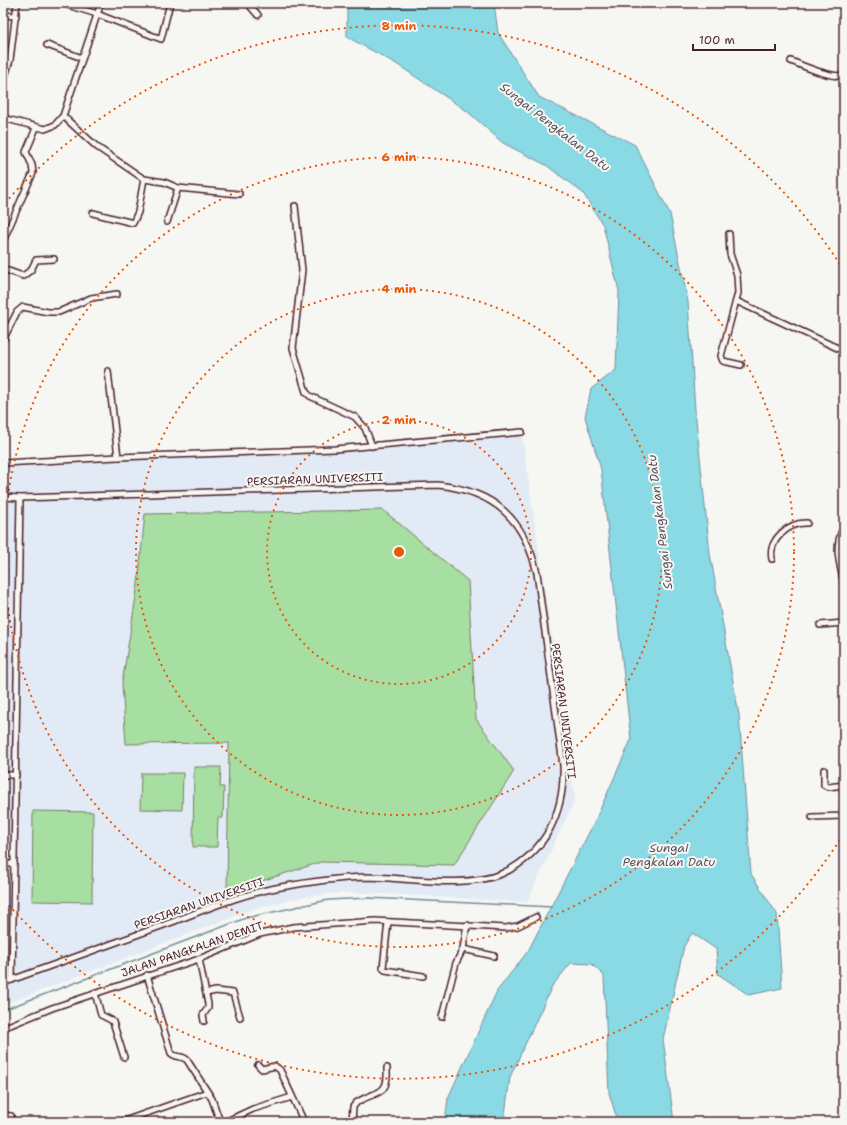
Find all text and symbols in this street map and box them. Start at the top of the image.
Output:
text: 8 min [382,18,417,34]
scale bar [693,26,775,52]
text: 100 m [699,32,735,48]
water label: Sungai Pengkalan Datu [497,79,613,175]
text: 6 min [382,149,417,165]
text: 4 min [382,281,417,297]
text: 2 min [382,412,417,428]
water label: Sungai Pengkalan Datu [644,454,676,590]
street label: PERSIARAN UNIVERSITI [247,470,383,489]
centre of rings [392,545,406,559]
street label: PERSIARAN UNIVERSITI [548,642,579,780]
water label: Sungai Pengkalan Datu [623,840,715,870]
street label: PERSIARAN UNIVERSITI [132,874,266,933]
street label: JALAN PANGKALAN DEMIT [119,918,265,981]

